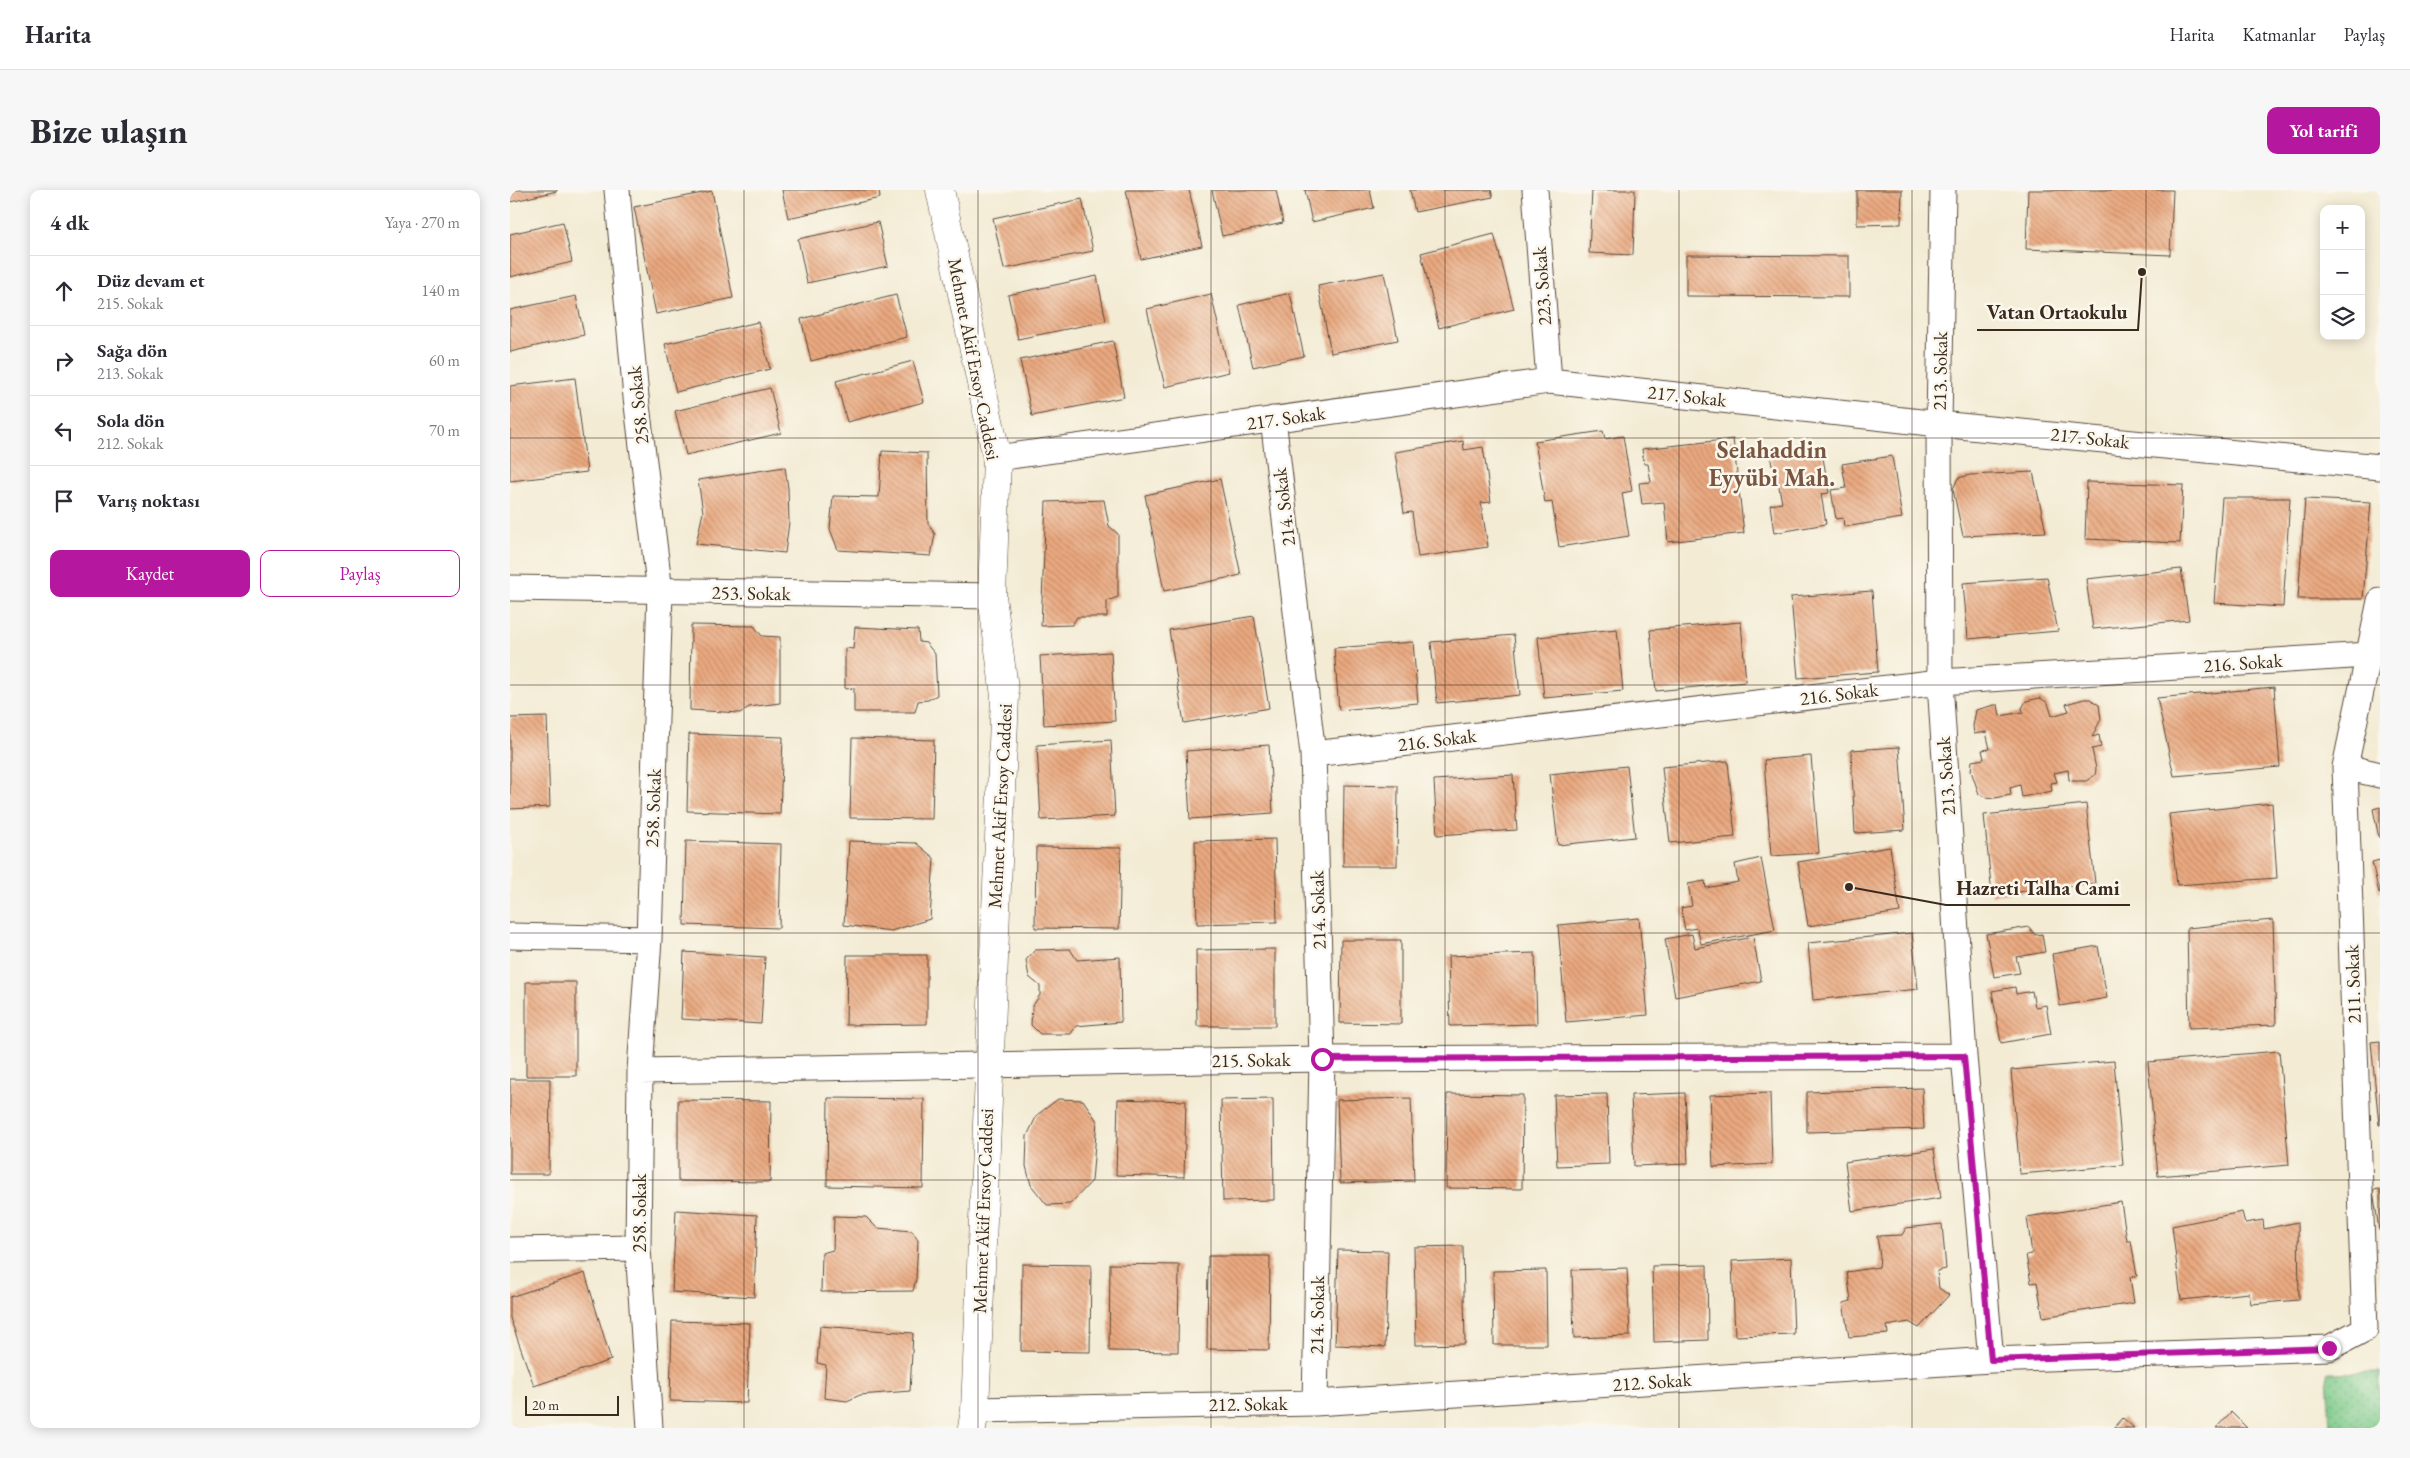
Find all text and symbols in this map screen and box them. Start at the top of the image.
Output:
text: Harita [25,19,91,50]
text: Harita [2169,23,2214,46]
text: Katmanlar [2242,23,2316,46]
text: Paylaş [2344,23,2385,46]
button: Yol tarifi [2267,107,2380,154]
text: Bize ulaşın [30,108,188,153]
map controls [2320,205,2365,340]
button: + [2320,205,2365,250]
text: 4 dk [50,209,89,236]
text: Yaya · 270 m [385,212,460,233]
street label: 223. Sokak [1527,245,1557,326]
button: − [2320,250,2365,295]
street label: Mehmet Akif Ersoy Caddesi [942,256,1006,462]
text: Düz devam et [97,268,205,293]
icon: ahead [50,277,78,305]
text: 140 m [421,280,460,301]
text: 215. Sokak [97,293,163,314]
callout: Vatan Ortaokulu [1977,295,2138,330]
button: layers [2320,295,2365,340]
text: Vatan Ortaokulu [1986,299,2128,325]
street label: 213. Sokak [1927,330,1953,411]
text: Sağa dön [97,338,168,363]
icon: right [50,347,78,375]
text: 60 m [429,350,460,371]
text: 213. Sokak [97,363,163,384]
street label: 258. Sokak [621,363,655,446]
street label: 217. Sokak [1646,379,1729,413]
street label: 217. Sokak [1245,400,1328,436]
text: Sola dön [97,408,165,433]
icon: left [50,417,78,445]
text: 70 m [429,420,460,441]
street label: 217. Sokak [2049,421,2132,455]
text: 212. Sokak [97,433,163,454]
district label: Selahaddin Eyyübi Mah. [1709,434,1835,494]
street label: 214. Sokak [1267,465,1301,548]
icon: arrive [50,487,78,515]
text: Varış noktası [97,488,200,513]
button: Kaydet [50,550,250,597]
button: Paylaş [260,550,460,597]
street label: 253. Sokak [711,580,792,606]
street label: 216. Sokak [2203,648,2284,678]
street label: 216. Sokak [1798,677,1881,711]
street label: Mehmet Akif Ersoy Caddesi [982,703,1018,909]
street label: 216. Sokak [1396,723,1479,757]
street label: 213. Sokak [1931,735,1961,816]
street label: 258. Sokak [639,767,667,848]
street label: 214. Sokak [1304,869,1332,950]
callout: Hazreti Talha Cami [1946,870,2130,905]
text: Hazreti Talha Cami [1956,875,2120,901]
street label: 211. Sokak [2339,943,2367,1024]
street label: 215. Sokak [1211,1047,1292,1073]
route start [1311,1048,1334,1071]
street label: Mehmet Akif Ersoy Caddesi [967,1108,999,1314]
street label: 258. Sokak [627,1172,652,1252]
street label: 214. Sokak [1304,1274,1330,1355]
route end [2318,1337,2341,1360]
street label: 212. Sokak [1612,1367,1693,1397]
street label: 212. Sokak [1208,1391,1289,1417]
scale bar [525,1393,619,1416]
text: 20 m [532,1396,559,1414]

